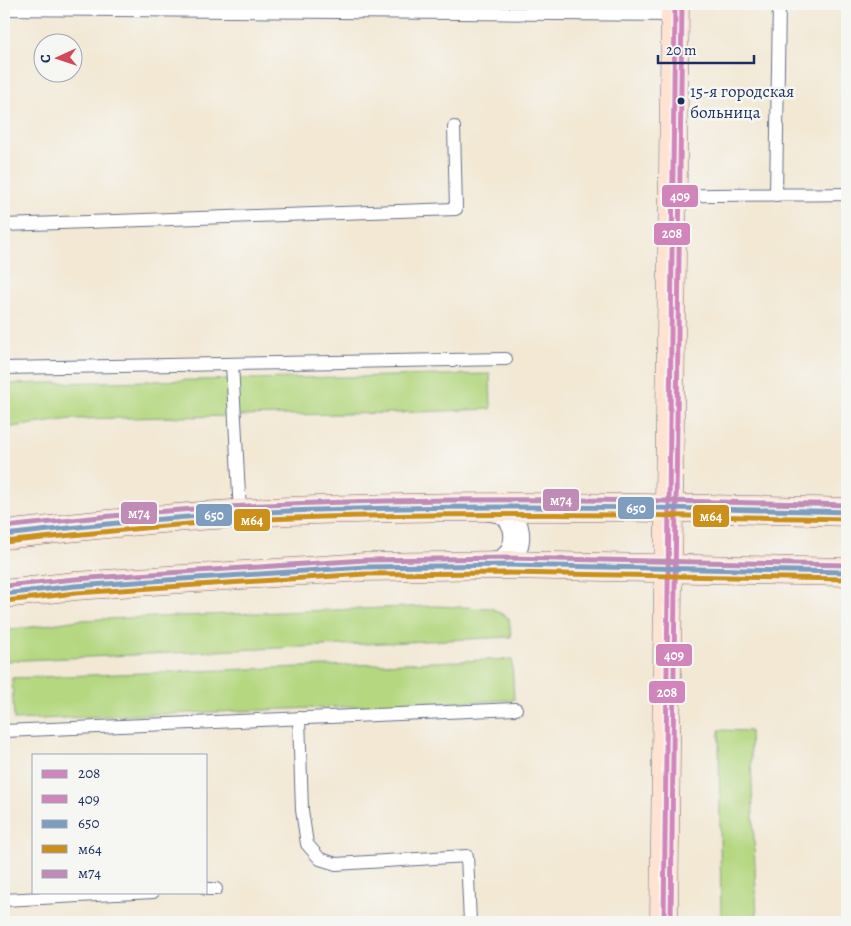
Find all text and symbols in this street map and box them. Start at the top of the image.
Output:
north arrow [32,32,82,82]
scale bar [658,32,755,64]
text: 20 m [666,40,697,60]
text: С [36,53,55,63]
place label: 15-я городская больница [690,80,794,124]
marker: 15-я городская больница [676,96,686,106]
line badge: 409 [661,184,699,208]
text: 409 [670,187,691,206]
line badge: 208 [653,222,691,246]
text: 208 [662,224,683,243]
line badge: м74 [542,488,580,512]
text: м74 [550,491,572,510]
line badge: 650 [617,496,655,520]
text: 650 [626,499,646,518]
line badge: м74 [120,501,158,525]
line badge: 650 [195,503,233,527]
text: м74 [128,504,150,523]
line badge: м64 [692,504,730,528]
text: 650 [204,506,224,525]
text: м64 [700,507,723,526]
line badge: м64 [233,508,271,532]
text: м64 [241,511,264,530]
line badge: 409 [655,643,693,667]
text: 409 [664,646,685,665]
line badge: 208 [648,680,686,704]
text: 208 [657,683,678,702]
legend [32,754,208,894]
text: 208 [78,763,100,783]
text: 409 [78,789,100,809]
text: 650 [78,813,99,833]
text: м64 [78,839,102,859]
text: м74 [78,863,101,883]

